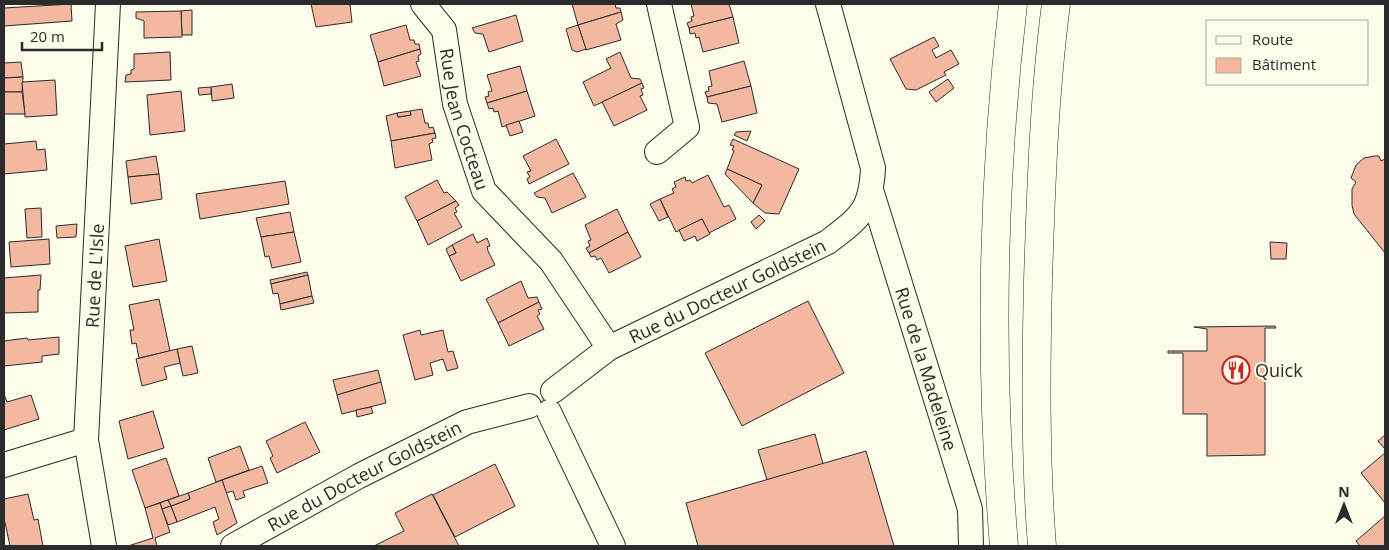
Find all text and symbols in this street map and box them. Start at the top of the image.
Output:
scale bar [22,20,102,52]
legend [1206,20,1369,85]
text: 20 m [30,26,65,46]
text: Route [1252,29,1293,49]
street label: Rue Jean Cocteau [435,47,495,193]
text: Bâtiment [1252,54,1316,74]
street label: Rue de L'Isle [80,223,109,328]
street label: Rue du Docteur Goldstein [625,233,830,349]
street label: Rue de la Madeleine [890,284,963,453]
restaurant icon: Quick [1221,355,1251,385]
place label: Quick [1255,358,1303,382]
street label: Rue du Docteur Goldstein [263,415,465,537]
north arrow [1319,480,1369,530]
text: N [1338,482,1350,501]

